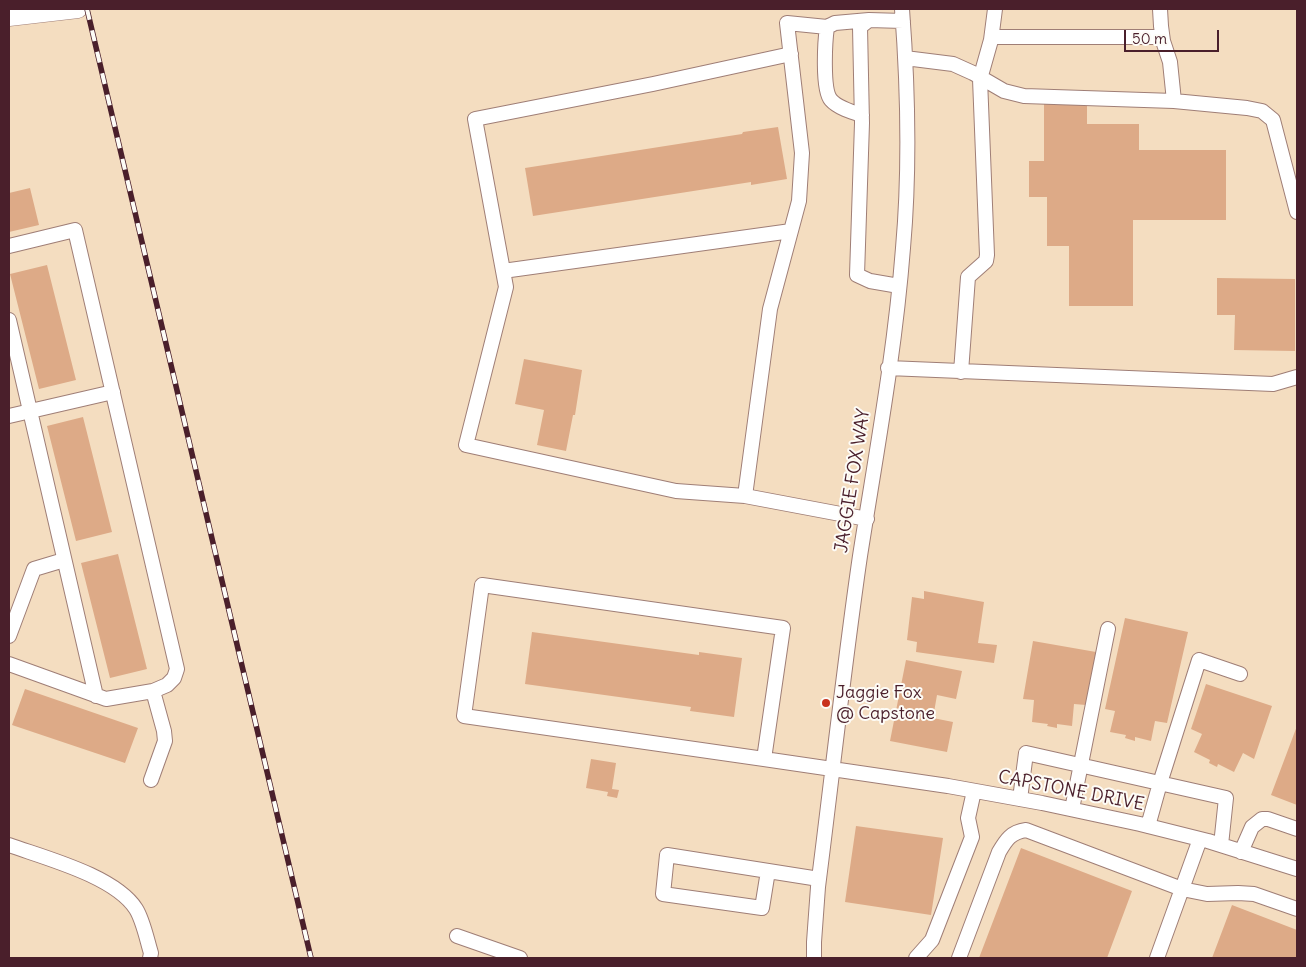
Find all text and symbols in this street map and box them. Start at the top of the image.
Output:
scale bar [1126,20,1221,52]
text: 50 m [1132,29,1167,48]
street label: JAGGIE FOX WAY [831,408,875,554]
place label: Jaggie Fox @ Capstone [836,682,935,724]
marker: Jaggie Fox @ Capstone [820,697,832,709]
street label: CAPSTONE DRIVE [996,766,1146,816]

